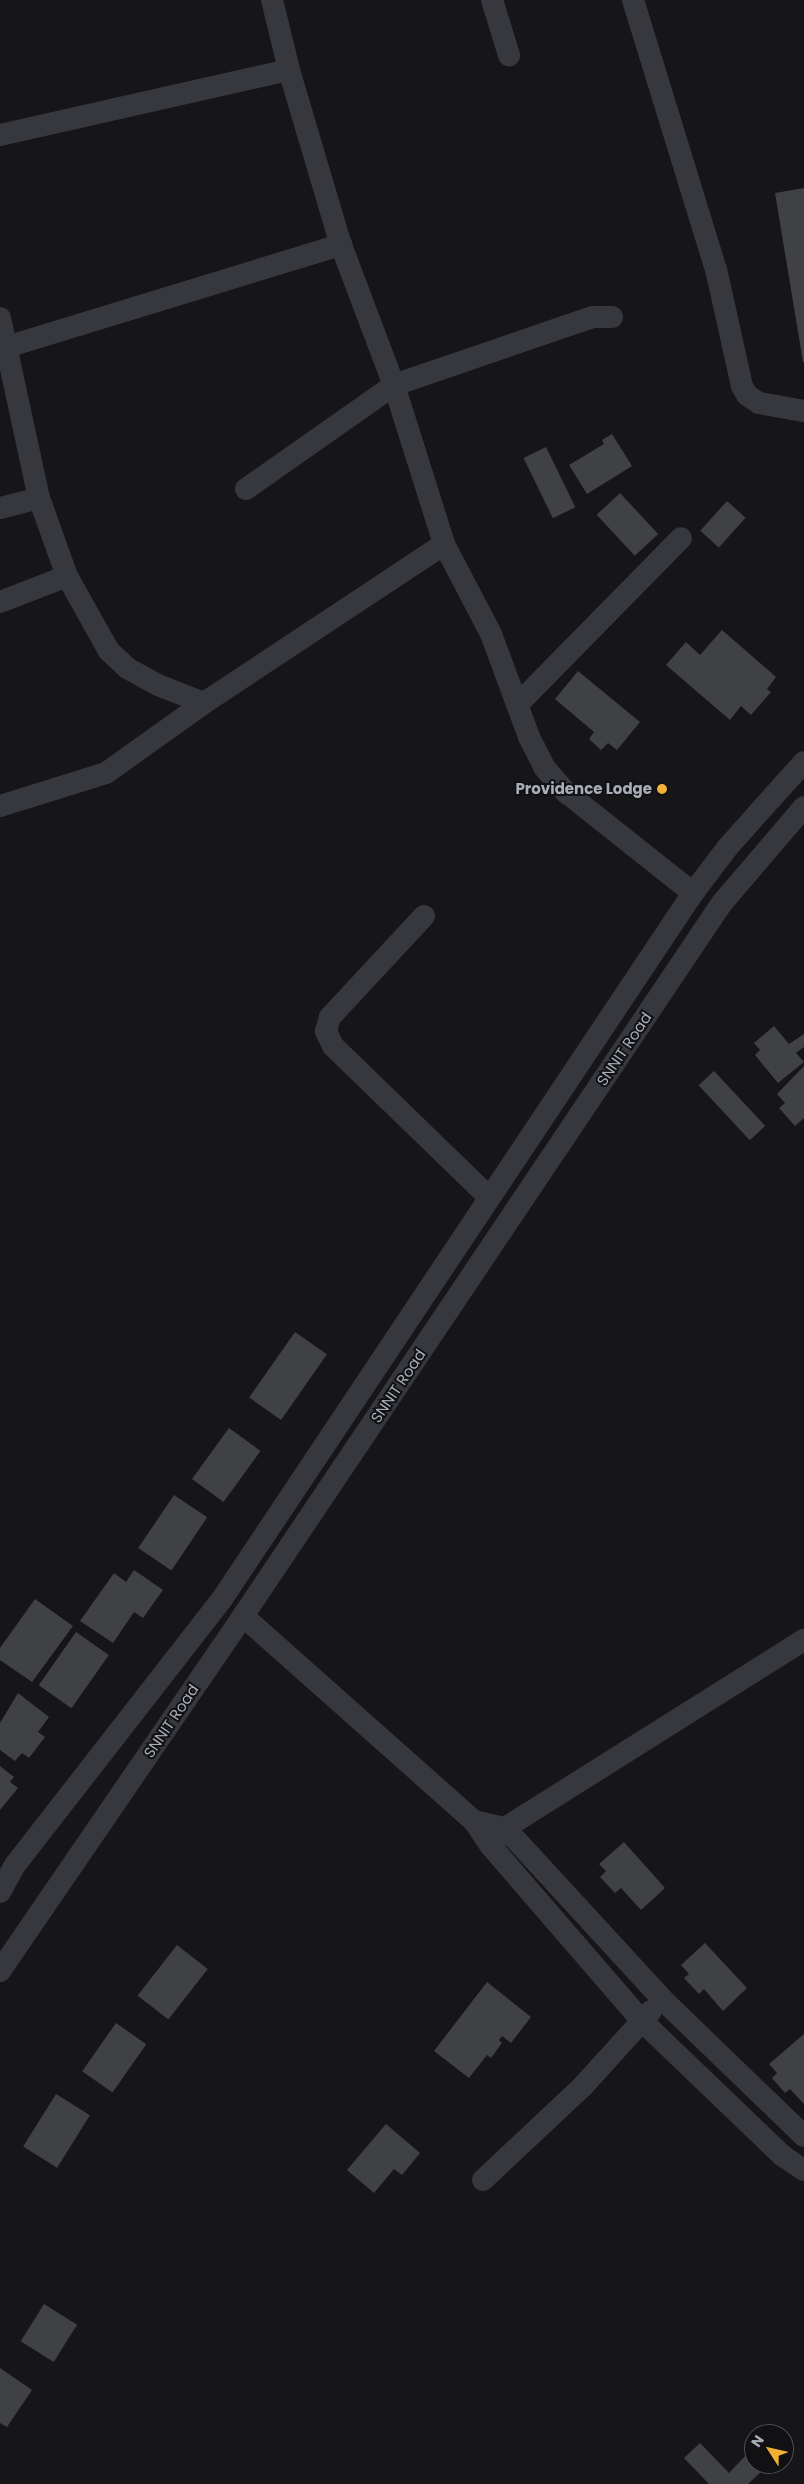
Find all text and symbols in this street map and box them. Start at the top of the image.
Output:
place label: Providence Lodge [516,780,652,798]
marker: Providence Lodge [656,783,668,795]
street label: SNNIT Road [593,1009,655,1089]
street label: SNNIT Road [367,1346,429,1426]
street label: SNNIT Road [140,1681,202,1761]
north arrow [744,2424,794,2474]
text: N [746,2431,769,2451]

